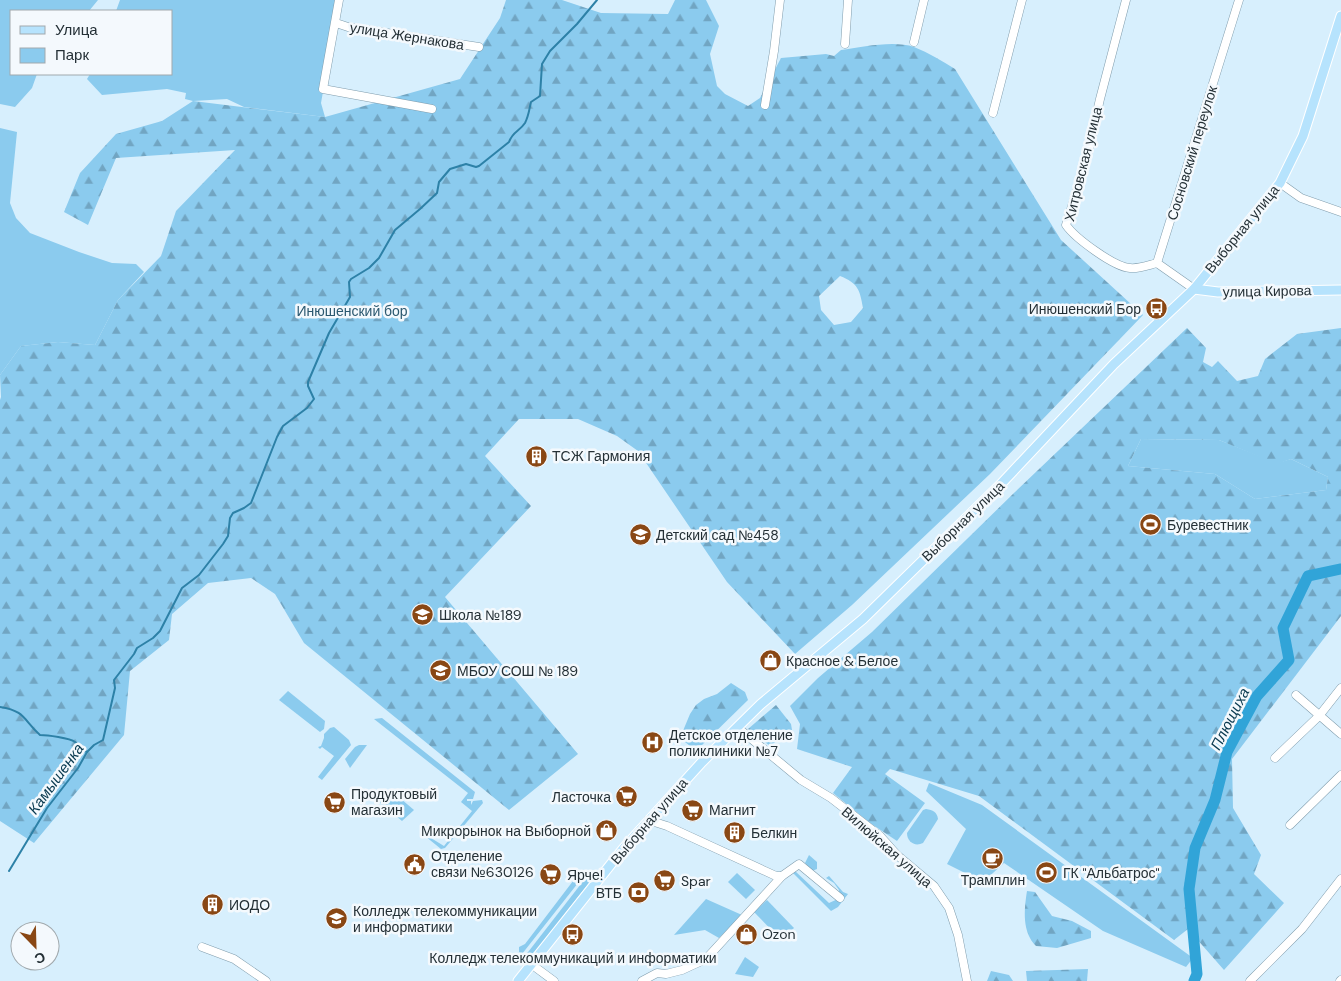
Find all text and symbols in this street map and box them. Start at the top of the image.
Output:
legend [10,10,172,75]
street label: улица Жернакова [349,18,465,54]
text: Улица [55,20,98,40]
text: Парк [55,45,89,65]
street label: Сосновский переулок [1163,83,1221,223]
street label: Хитровская улица [1060,105,1106,223]
street label: Выборная улица [1201,181,1283,277]
street label: улица Кирова [1222,281,1312,301]
bus stop icon: Инюшенский Бор [1145,297,1169,321]
place label: Инюшенский Бор [1029,300,1141,318]
park label: Инюшенский бор [296,302,408,320]
building icon: ТСЖ Гармония [524,444,548,468]
place label: ТСЖ Гармония [552,447,650,465]
street label: Выборная улица [918,477,1008,565]
sports icon: Буревестник [1139,513,1163,537]
place label: Буревестник [1167,516,1249,534]
school or university icon: Детский сад №458 [628,523,652,547]
place label: Детский сад №458 [656,526,779,544]
school or university icon: Школа №189 [411,603,435,627]
place label: Школа №189 [439,606,522,624]
shop icon: Красное & Белое [758,649,782,673]
place label: Красное & Белое [786,652,898,670]
school or university icon: МБОУ СОШ № 189 [429,659,453,683]
place label: МБОУ СОШ № 189 [457,662,578,680]
water label: Плющиха [1206,684,1254,754]
place label: Детское отделение поликлиники №7 [669,726,793,760]
hospital icon: Детское отделение поликлиники №7 [641,731,665,755]
water label: Камышенка [24,740,88,818]
street label: Выборная улица [607,774,691,868]
place label: Продуктовый магазин [351,785,437,819]
supermarket icon: Ласточка [615,785,639,809]
place label: Ласточка [552,788,611,806]
supermarket icon: Продуктовый магазин [323,790,347,814]
supermarket icon: Магнит [681,798,705,822]
place label: Магнит [709,801,756,819]
street label: Вилюйская улица [838,803,936,892]
shop icon: Микрорынок на Выборной [595,819,619,843]
building icon: Белкин [723,821,747,845]
place label: Микрорынок на Выборной [421,822,591,840]
place label: Белкин [751,824,797,842]
cafe icon: Трамплин [981,846,1005,870]
place label: Отделение связи №630126 [431,847,534,881]
public building icon: Отделение связи №630126 [403,852,427,876]
sports icon: ГК "Альбатрос" [1035,861,1059,885]
supermarket icon: Ярче! [539,863,563,887]
place label: ГК "Альбатрос" [1063,864,1160,882]
place label: Ярче! [567,866,603,884]
supermarket icon: Spar [653,869,677,893]
place label: Трамплин [961,871,1025,889]
place label: Spar [681,872,711,890]
bank icon: ВТБ [626,881,650,905]
place label: ВТБ [596,884,622,902]
building icon: ИОДО [201,893,225,917]
place label: ИОДО [229,896,270,914]
place label: Колледж телекоммуникации и информатики [353,902,537,936]
school or university icon: Колледж телекоммуникации и информатики [325,907,349,931]
north arrow [10,921,60,971]
shop icon: Ozon [734,922,758,946]
bus stop icon: Колледж телекоммуникаций и информатики [561,923,585,947]
place label: Ozon [762,925,796,943]
text: С [32,948,48,968]
place label: Колледж телекоммуникаций и информатики [429,949,717,967]

